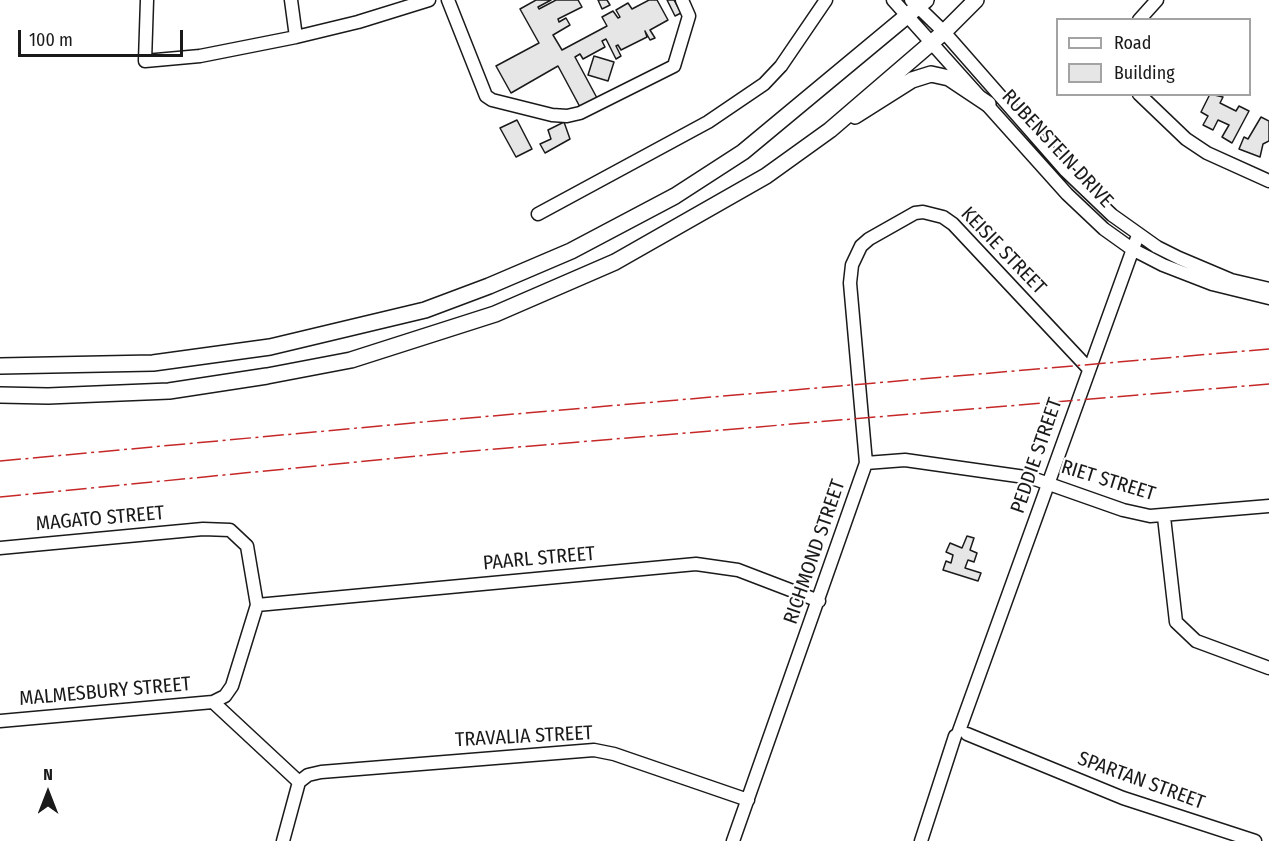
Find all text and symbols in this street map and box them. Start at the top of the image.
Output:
scale bar [21,18,186,56]
legend [1056,18,1251,96]
text: 100 m [29,29,73,51]
text: Road [1114,32,1151,54]
text: Building [1114,62,1175,84]
street label: RUBENSTEIN DRIVE [996,85,1118,213]
street label: KEISIE STREET [955,202,1051,300]
street label: PEDDIE STREET [1006,395,1068,517]
street label: RIET STREET [1058,455,1158,507]
street label: RICHMOND STREET [779,477,851,627]
street label: MAGATO STREET [35,501,165,537]
street label: PAARL STREET [482,542,596,576]
street label: MALMESBURY STREET [18,673,192,711]
street label: TRAVALIA STREET [455,721,593,753]
street label: SPARTAN STREET [1074,747,1208,815]
north arrow [18,763,78,823]
text: N [43,765,53,784]

